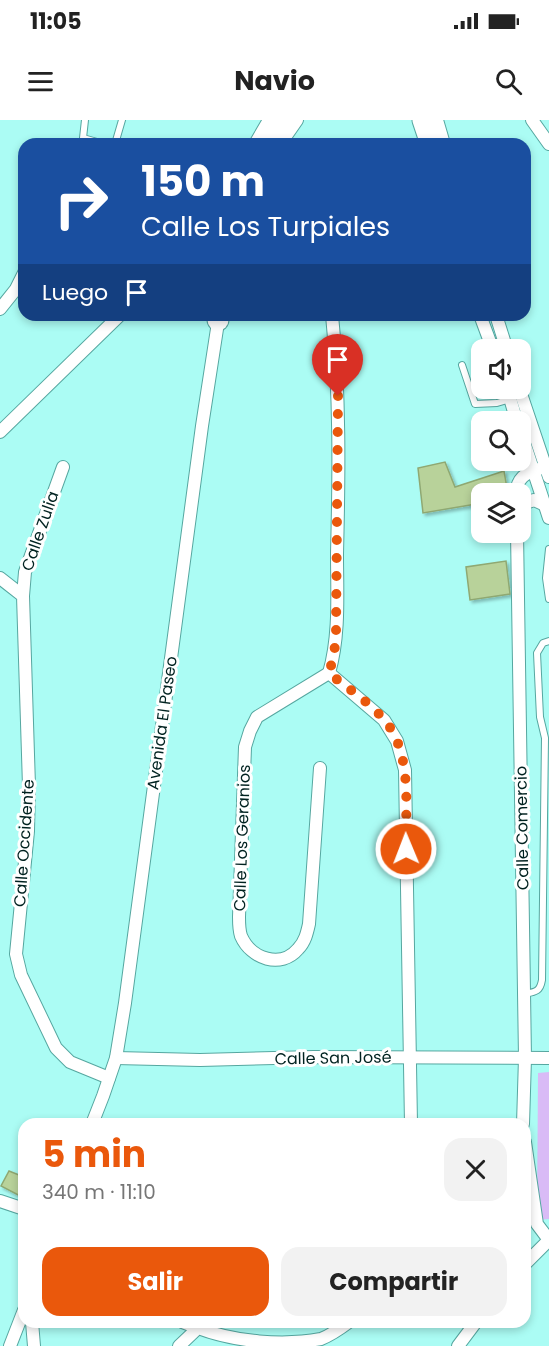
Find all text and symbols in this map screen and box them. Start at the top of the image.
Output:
text: 11:05 [30,6,81,37]
text: Navio [234,62,315,99]
icon: menu [24,65,57,98]
icon: search [492,65,525,98]
text: 150 m [141,152,265,211]
icon: right [42,162,120,240]
text: Calle Los Turpiales [141,208,390,245]
icon: arrive [120,276,153,309]
text: Luego [42,277,108,308]
pin [312,334,363,396]
map controls [471,339,531,543]
button: sound [471,339,531,399]
icon: arrive [321,343,354,376]
button: search [471,411,531,471]
button: layers [471,483,531,543]
street label: Calle Zulia [16,488,64,574]
street label: Avenida El Paseo [141,655,183,791]
street label: Calle Los Geranios [228,764,256,912]
street label: Calle Comercio [509,766,535,890]
street label: Calle Occidente [8,778,40,908]
position arrow [374,817,438,881]
street label: Calle San José [274,1045,392,1071]
text: 5 min [42,1129,146,1180]
button: close [444,1138,507,1201]
text: 340 m · 11:10 [42,1178,156,1206]
button: Salir [42,1247,269,1316]
button: Compartir [281,1247,507,1316]

